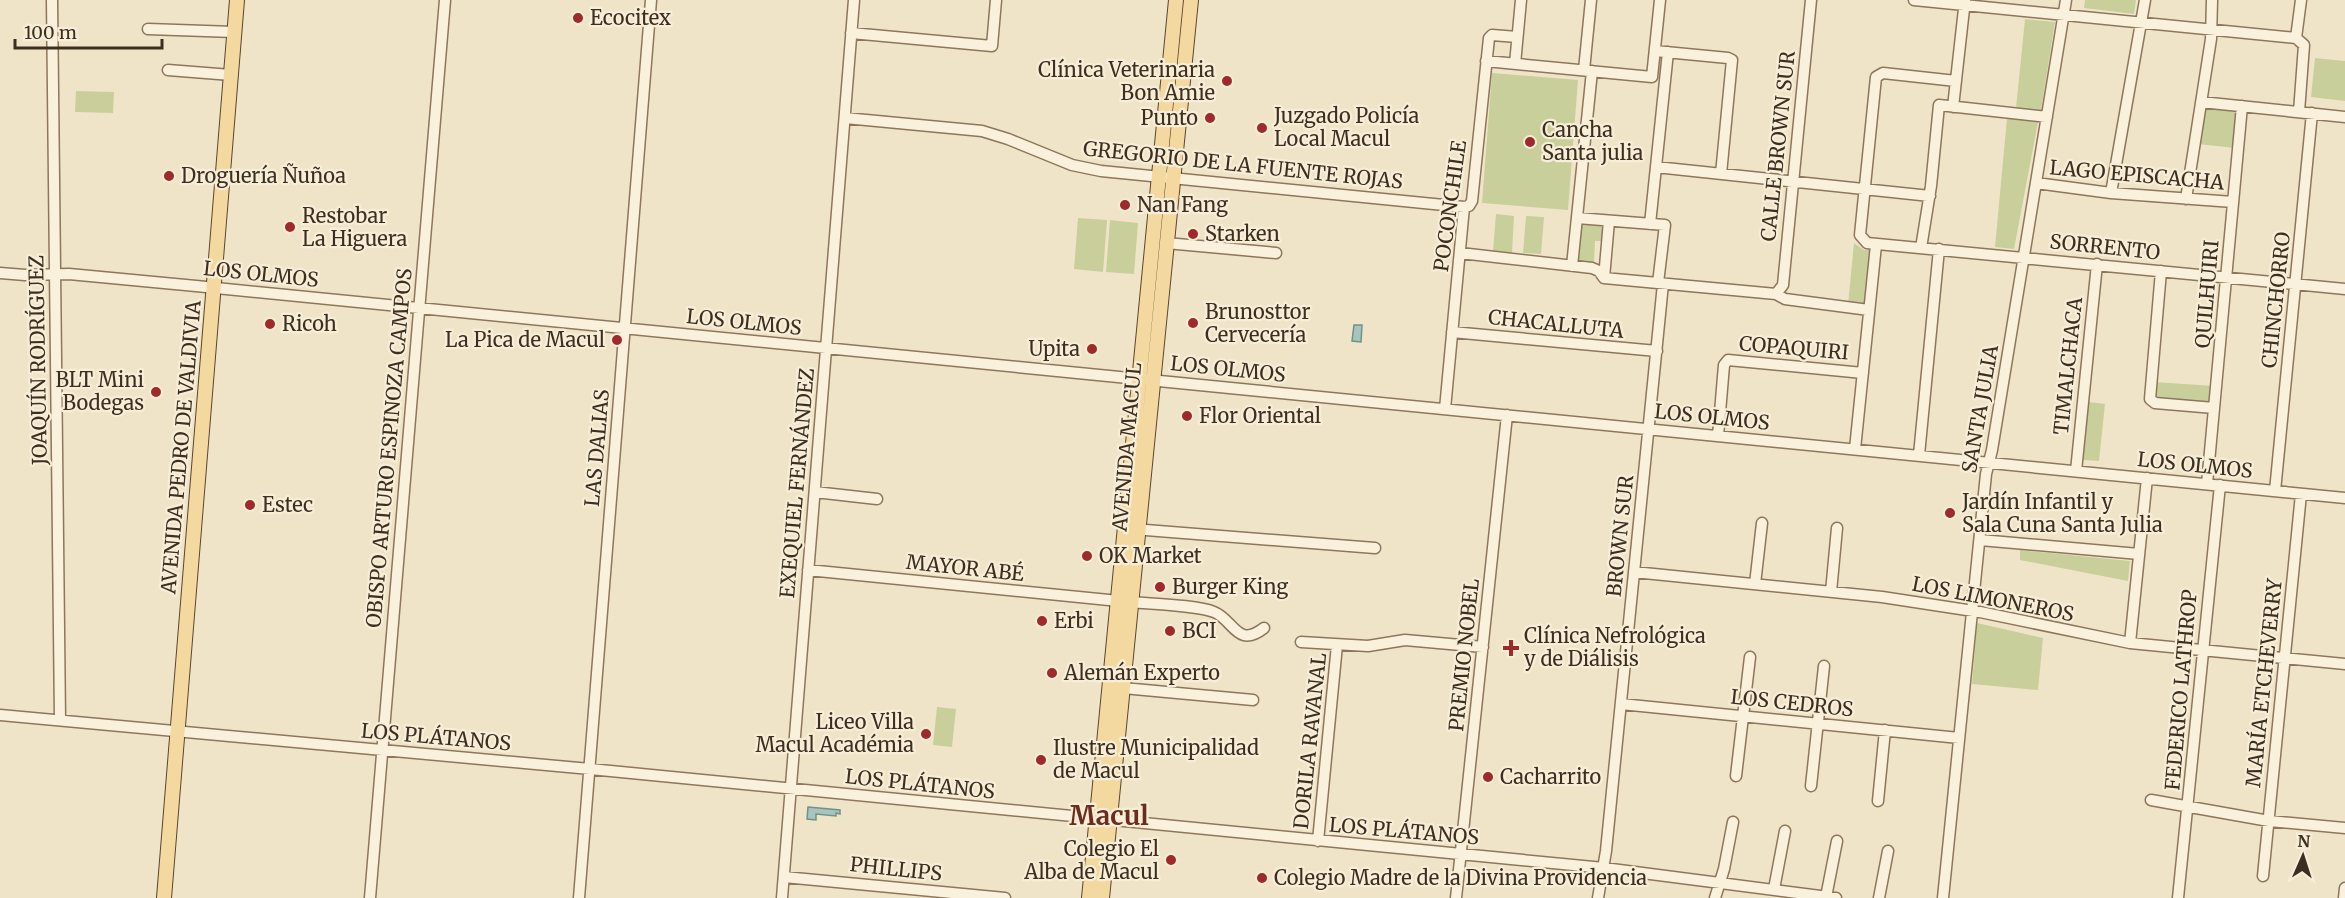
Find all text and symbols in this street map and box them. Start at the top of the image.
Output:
place label: Ecocitex [590,5,671,30]
marker: Ecocitex [571,11,585,25]
scale bar [15,12,162,50]
text: 100 m [24,21,77,44]
street label: CALLE BROWN SUR [1755,49,1800,242]
place label: Clínica Veterinaria Bon Amie [1038,57,1215,105]
marker: Clínica Veterinaria Bon Amie [1220,74,1234,88]
place label: Juzgado Policía Local Macul [1273,103,1419,151]
place label: Punto [1141,105,1198,130]
marker: Punto [1203,111,1217,125]
place label: Cancha Santa julia [1542,117,1643,165]
marker: Juzgado Policía Local Macul [1255,121,1269,135]
street label: GREGORIO DE LA FUENTE ROJAS [1082,135,1404,194]
marker: Cancha Santa julia [1523,135,1537,149]
street label: POCONCHILE [1428,138,1471,273]
street label: LAGO EPISCACHA [2049,154,2226,195]
place label: Droguería Ñuñoa [181,162,346,188]
marker: Droguería Ñuñoa [162,169,176,183]
place label: Nan Fang [1137,192,1228,217]
marker: Nan Fang [1118,198,1132,212]
place label: Restobar La Higuera [302,203,408,251]
marker: Restobar La Higuera [283,220,297,234]
place label: Starken [1205,221,1280,246]
marker: Starken [1186,227,1200,241]
street label: SORRENTO [2049,228,2162,265]
street label: CHINCHORRO [2256,231,2295,369]
street label: QUILHUIRI [2189,239,2224,349]
street label: JOAQUÍN RODRÍGUEZ [21,255,52,466]
street label: LOS OLMOS [202,255,320,292]
street label: OBISPO ARTURO ESPINOZA CAMPOS [360,267,417,629]
street label: TIMALCHACA [2048,295,2087,436]
street label: AVENIDA PEDRO DE VALDIVIA [155,298,206,596]
place label: Brunosttor Cervecería [1205,299,1310,347]
street label: LOS OLMOS [685,303,803,340]
street label: CHACALLUTA [1487,304,1626,343]
place label: Ricoh [282,311,337,336]
marker: Brunosttor Cervecería [1186,316,1200,330]
marker: Ricoh [263,317,277,331]
place label: La Pica de Macul [445,327,605,352]
street label: COPAQUIRI [1738,330,1850,365]
marker: La Pica de Macul [610,333,624,347]
place label: Upita [1028,336,1080,361]
marker: Upita [1085,342,1099,356]
street label: SANTA JULIA [1956,342,2003,475]
street label: LOS OLMOS [1169,350,1287,387]
street label: AVENIDA MACUL [1107,361,1146,533]
place label: BLT Mini Bodegas [56,367,144,415]
street label: EXEQUIEL FERNÁNDEZ [772,367,819,599]
marker: BLT Mini Bodegas [149,385,163,399]
street label: LAS DALIAS [579,388,614,508]
street label: LOS OLMOS [1653,398,1771,435]
place label: Flor Oriental [1199,403,1321,428]
marker: Flor Oriental [1180,409,1194,423]
street label: LOS OLMOS [2136,446,2254,483]
street label: BROWN SUR [1601,474,1638,598]
place label: Jardín Infantil y Sala Cuna Santa Julia [1961,489,2163,537]
place label: Estec [262,492,313,517]
marker: Estec [243,498,257,512]
marker: Jardín Infantil y Sala Cuna Santa Julia [1943,506,1957,520]
place label: OK Market [1099,543,1202,568]
street label: MAYOR ABÉ [905,547,1026,586]
marker: OK Market [1080,549,1094,563]
street label: LOS LIMONEROS [1910,571,2076,627]
place label: Burger King [1172,574,1288,599]
street label: MARÍA ETCHEVERRY [2238,576,2287,789]
street label: PREMIO NOBEL [1443,577,1484,732]
marker: Burger King [1153,580,1167,594]
street label: FEDERICO LATHROP [2159,588,2202,791]
place label: Erbi [1054,608,1094,633]
marker: Erbi [1035,614,1049,628]
place label: BCI [1182,618,1217,643]
place label: Clínica Nefrológica y de Diálisis [1524,623,1706,671]
marker: BCI [1163,624,1177,638]
marker: Clínica Nefrológica y de Diálisis [1502,639,1520,657]
street label: DORILA RAVANAL [1288,651,1331,830]
place label: Alemán Experto [1063,660,1220,685]
marker: Alemán Experto [1045,666,1059,680]
street label: LOS CEDROS [1729,684,1855,721]
place label: Liceo Villa Macul Académia [755,709,914,757]
street label: LOS PLÁTANOS [360,715,512,756]
marker: Liceo Villa Macul Académia [919,727,933,741]
place label: Ilustre Municipalidad de Macul [1053,735,1259,783]
marker: Ilustre Municipalidad de Macul [1034,753,1048,767]
street label: LOS PLÁTANOS [844,761,996,804]
place label: Cacharrito [1500,764,1601,789]
marker: Cacharrito [1481,770,1495,784]
district label: Macul [1069,799,1149,832]
street label: LOS PLÁTANOS [1328,809,1480,850]
north arrow [2273,826,2333,886]
text: N [2297,831,2311,851]
place label: Colegio El Alba de Macul [1023,836,1159,884]
street label: PHILLIPS [849,851,943,886]
marker: Colegio El Alba de Macul [1164,853,1178,867]
place label: Colegio Madre de la Divina Providencia [1274,865,1647,890]
marker: Colegio Madre de la Divina Providencia [1255,871,1269,885]

